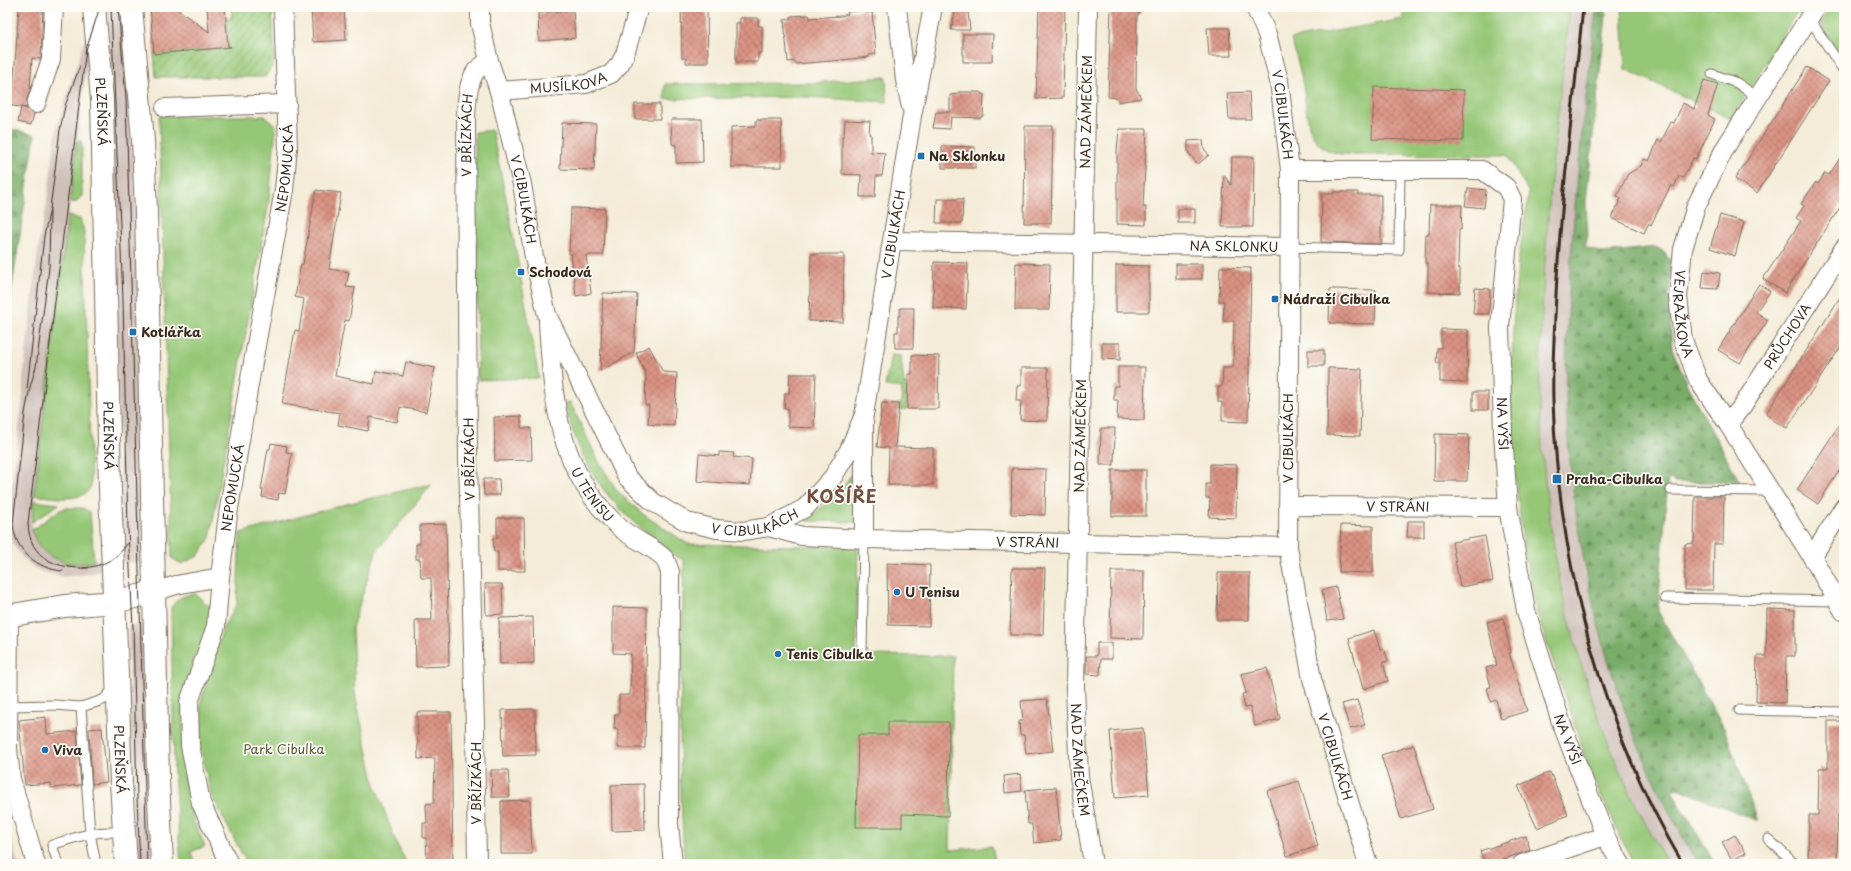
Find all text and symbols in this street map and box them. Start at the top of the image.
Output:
street label: NAD ZÁMEČKEM [1075,55,1096,169]
street label: MUSÍLKOVA [529,67,610,97]
street label: V CIBULKÁCH [1268,68,1299,160]
street label: PLZEŇSKÁ [91,77,113,146]
street label: V BŘÍZKÁCH [456,93,477,177]
street label: NEPOMUCKÁ [270,124,297,214]
place label: Na Sklonku [929,146,1005,165]
marker: Na Sklonku [916,151,926,161]
street label: V CIBULKÁCH [506,153,542,245]
street label: V CIBULKÁCH [876,189,909,280]
street label: NA SKLONKU [1189,235,1279,256]
place label: Schodová [529,262,592,281]
marker: Schodová [516,267,526,277]
street label: VEJRAŽKOVA [1669,269,1699,360]
place label: Nádraží Cibulka [1283,289,1390,308]
marker: Nádraží Cibulka [1270,294,1280,304]
street label: PRŮCHOVA [1759,299,1815,373]
place label: Kotlářka [141,322,201,341]
marker: Kotlářka [128,327,138,337]
street label: NAD ZÁMEČKEM [1069,379,1090,493]
street label: V CIBULKÁCH [1278,393,1297,483]
street label: NA VÝŠI [1493,397,1514,451]
street label: PLZEŇSKÁ [99,401,120,470]
street label: V BŘÍZKÁCH [458,417,479,501]
street label: NEPOMUCKÁ [216,443,248,533]
street label: U TENISU [567,463,618,526]
place label: Praha-Cibulka [1566,469,1663,488]
marker: Praha-Cibulka [1551,473,1563,485]
district label: KOŠÍŘE [807,483,877,509]
street label: V STRÁNI [1366,496,1430,516]
street label: V CIBULKÁCH [709,503,801,540]
street label: V STRÁNI [996,531,1059,552]
place label: U Tenisu [905,582,960,601]
marker: U Tenisu [892,587,902,597]
place label: Tenis Cibulka [786,644,873,663]
marker: Tenis Cibulka [773,649,783,659]
street label: NAD ZÁMEČKEM [1067,702,1095,818]
street label: V CIBULKÁCH [1314,711,1358,802]
street label: NA VÝŠI [1550,711,1586,767]
street label: PLZEŇSKÁ [110,725,132,794]
park label: Park Cibulka [243,739,326,758]
place label: Viva [53,740,82,759]
street label: V BŘÍZKÁCH [466,741,485,825]
marker: Viva [40,745,50,755]

